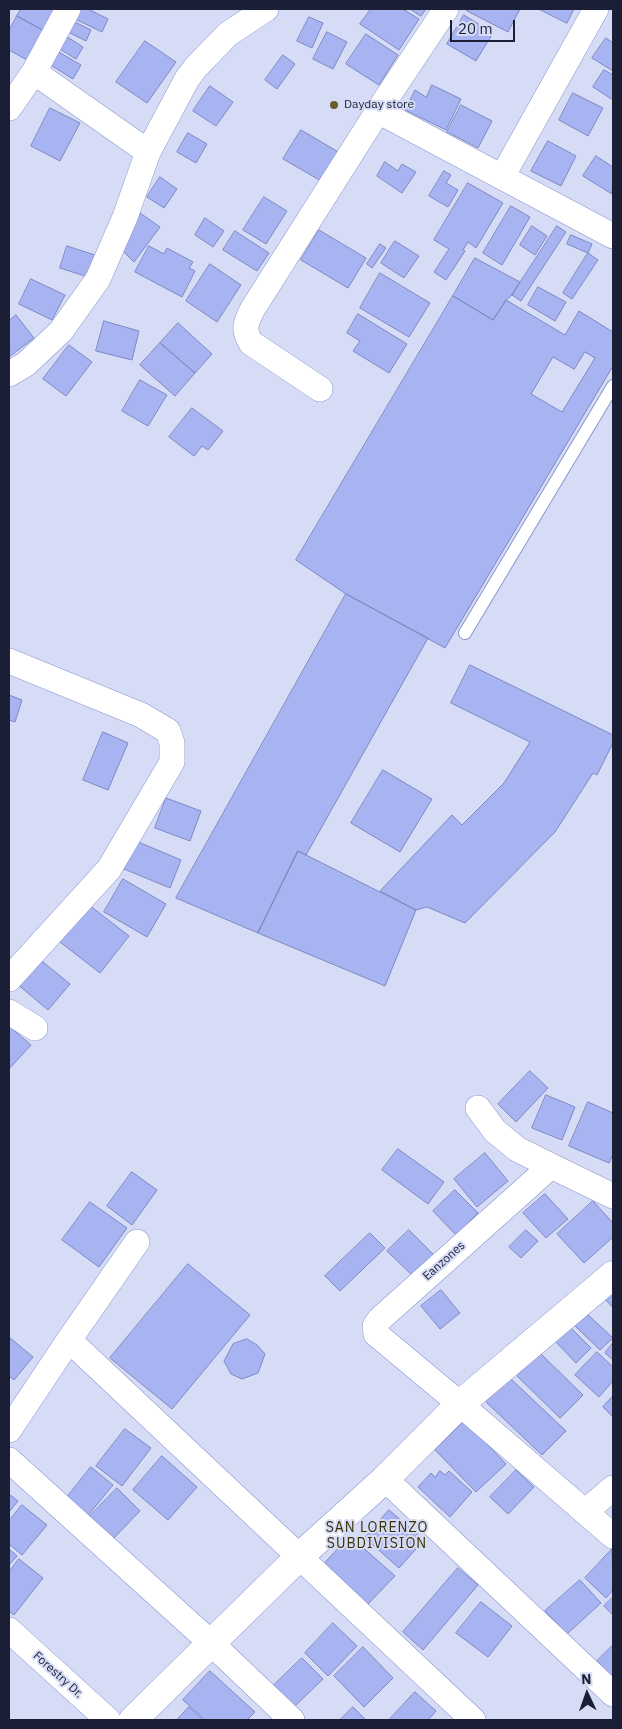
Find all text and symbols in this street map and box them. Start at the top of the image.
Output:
scale bar [452,10,517,42]
text: 20 m [458,19,493,38]
place label: Dayday store [344,98,414,112]
marker: Dayday store [328,99,340,111]
street label: Eanzones [420,1238,468,1284]
district label: SAN LORENZO SUBDIVISION [324,1520,430,1552]
street label: Forestry Dr. [30,1649,86,1701]
north arrow [562,1669,612,1719]
text: N [581,1670,592,1688]

